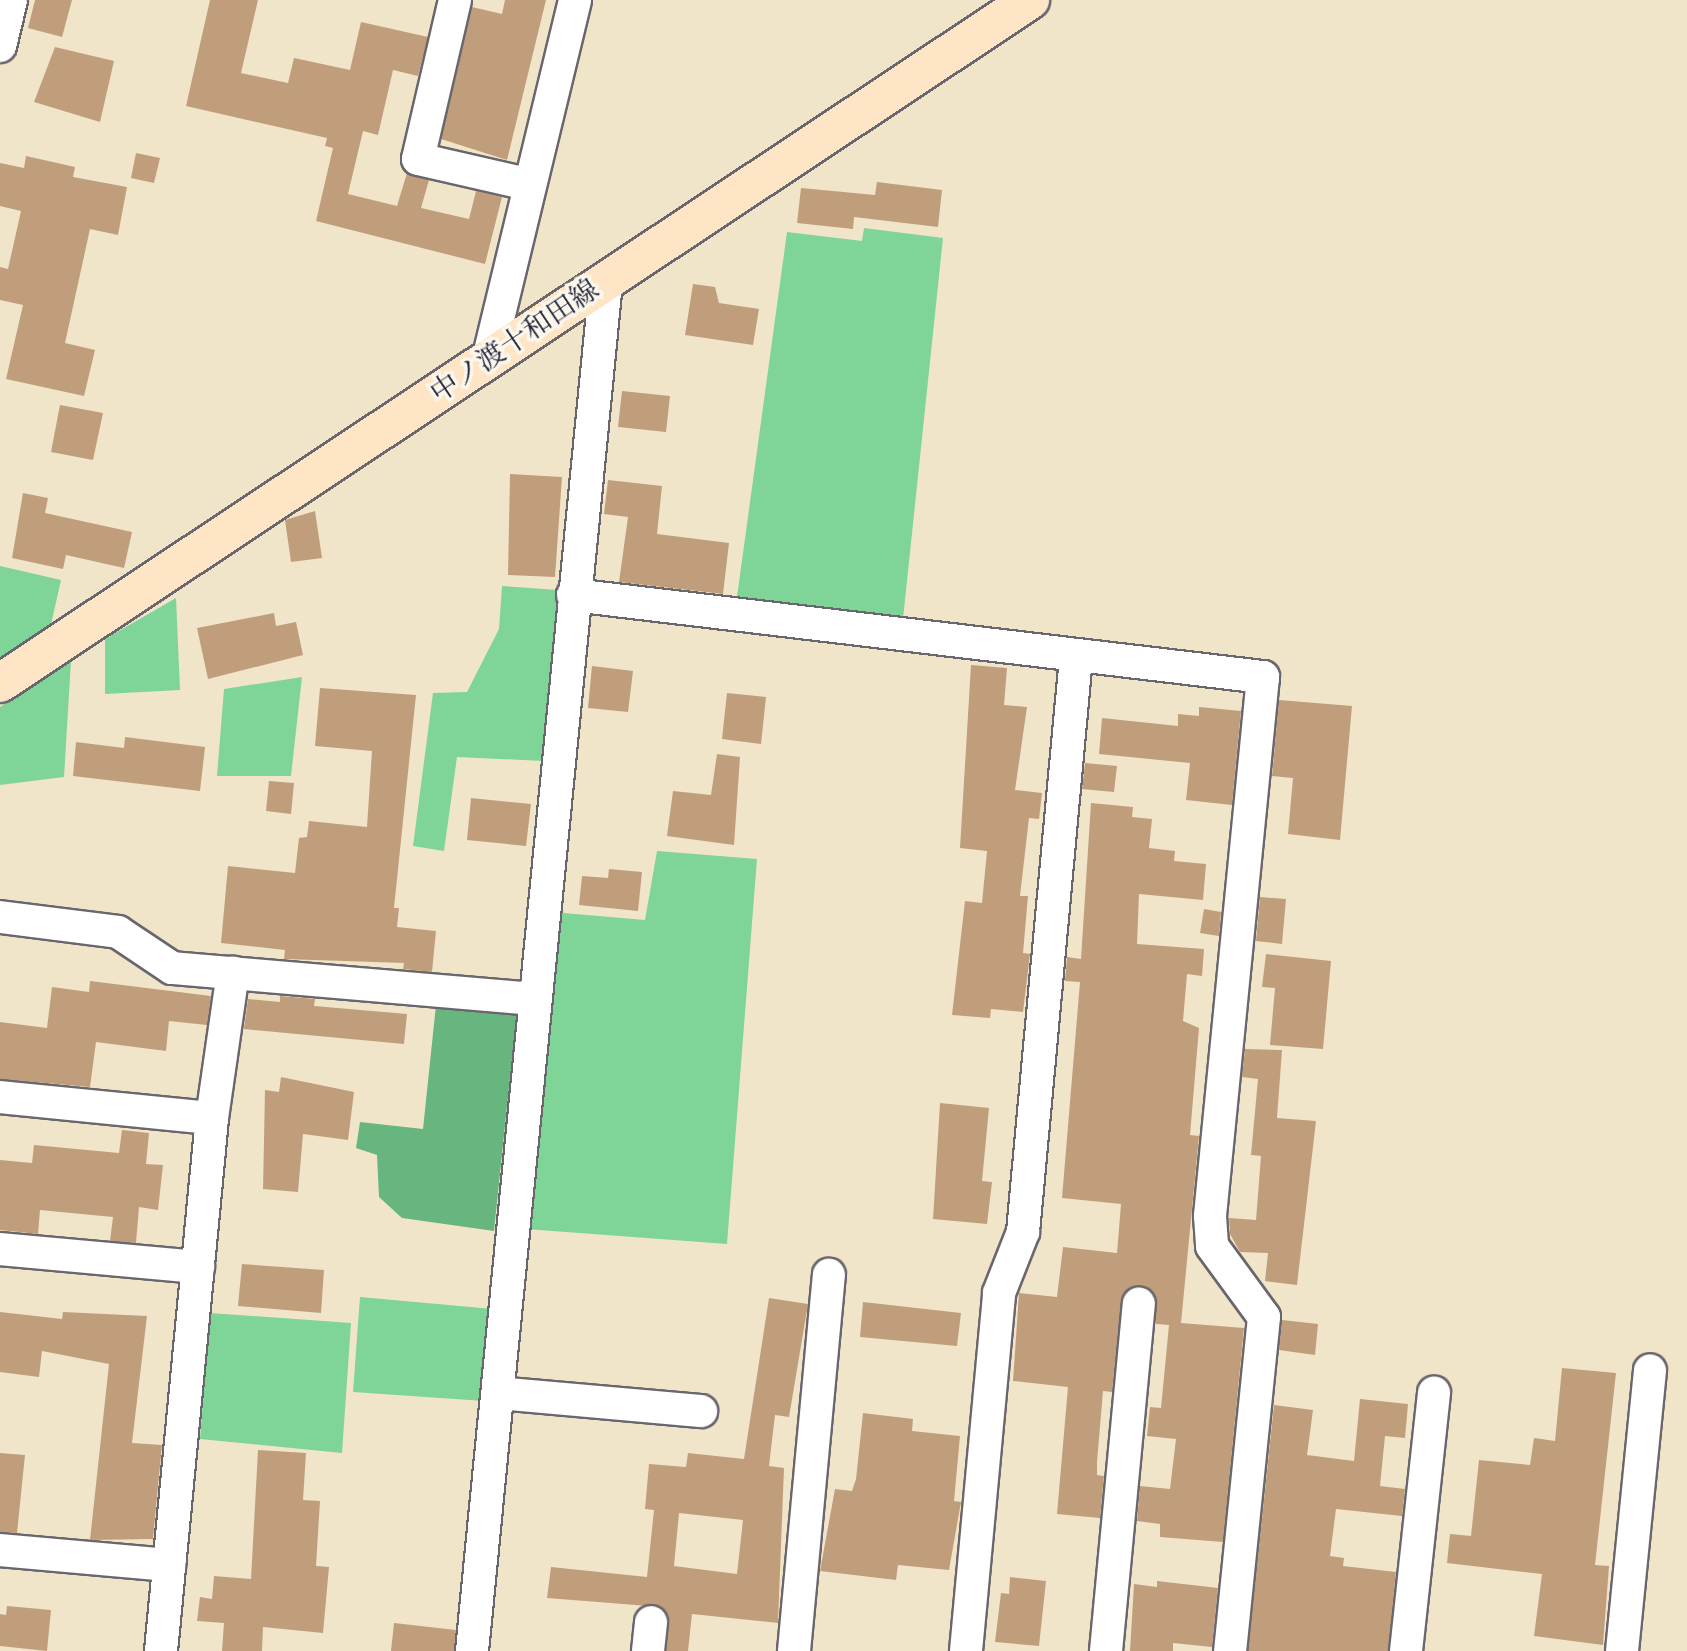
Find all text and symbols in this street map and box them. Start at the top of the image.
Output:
street label: 中ノ渡十和田線 [424,273,606,411]

